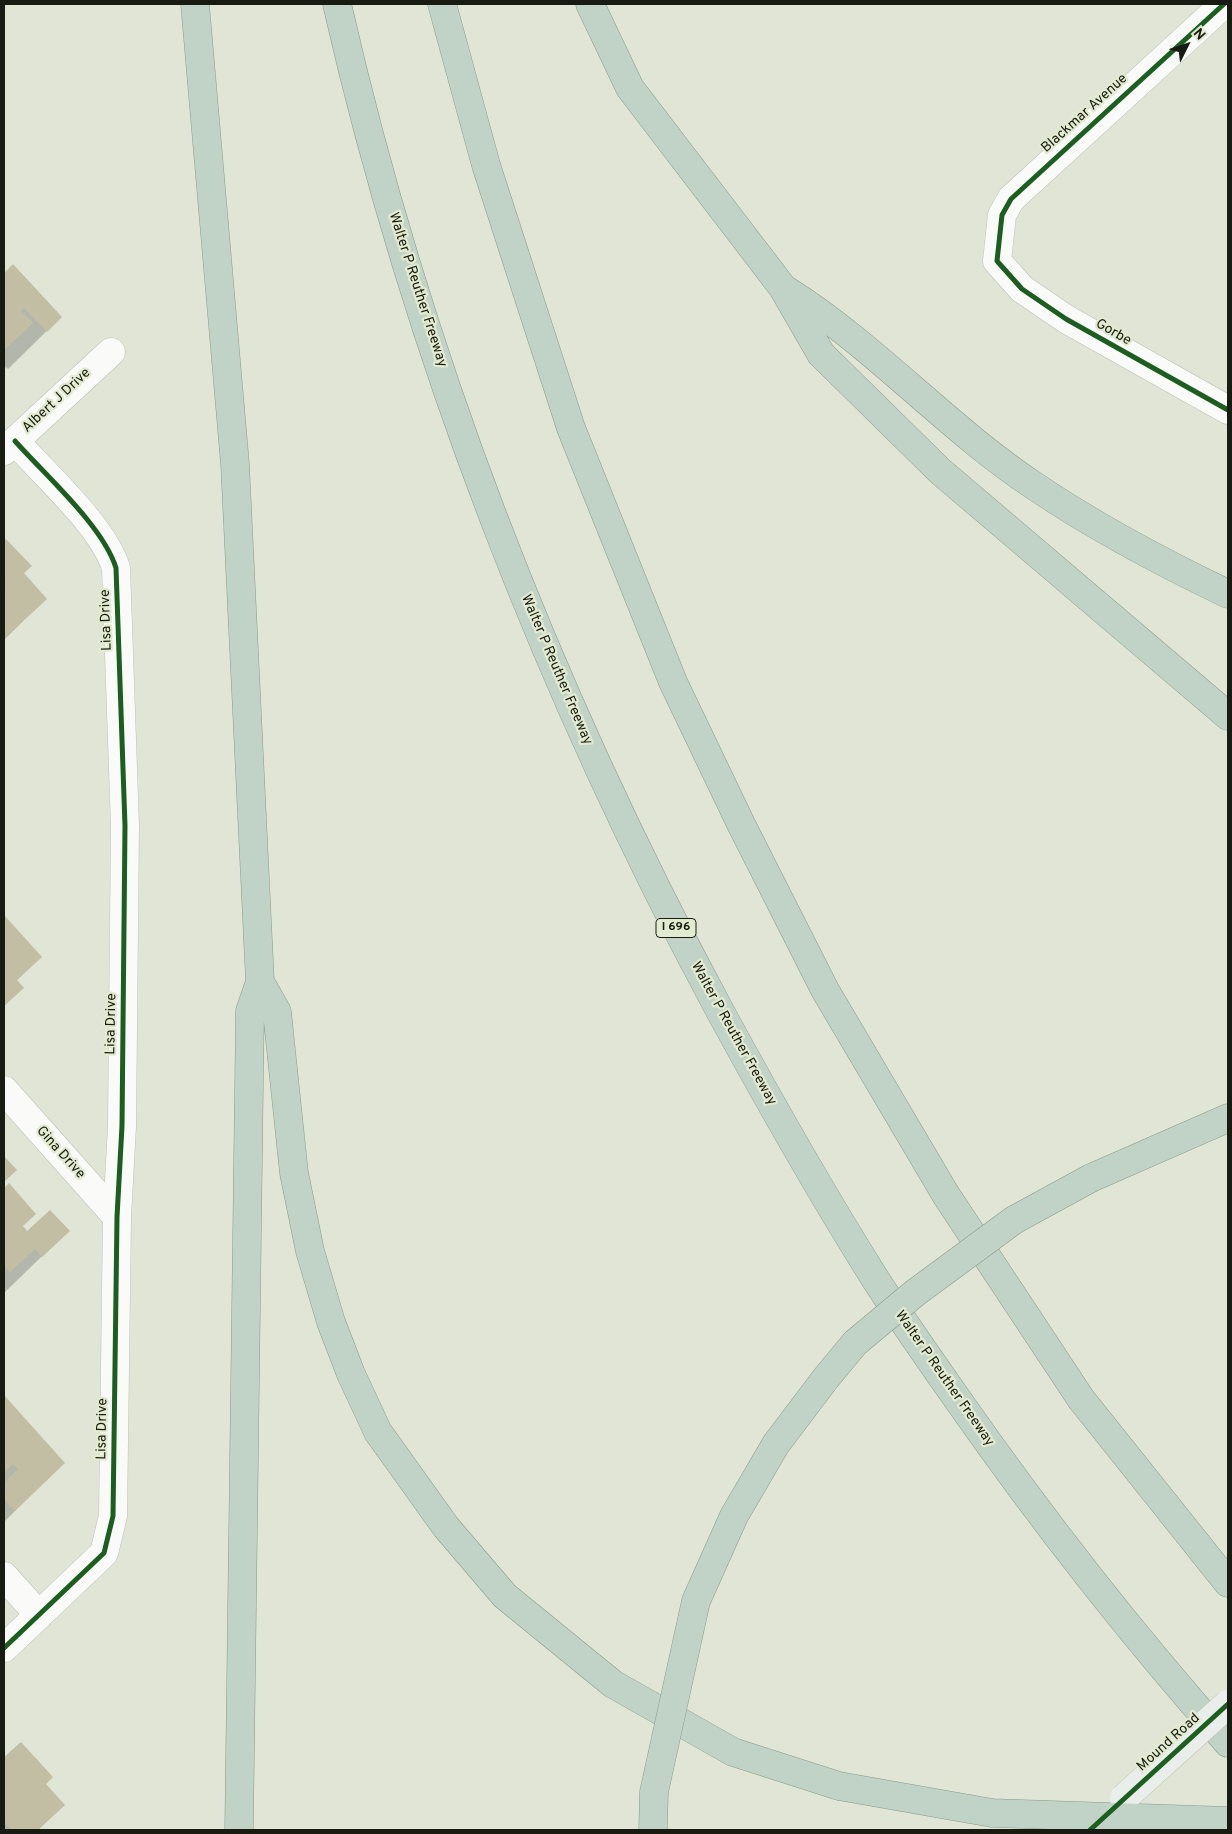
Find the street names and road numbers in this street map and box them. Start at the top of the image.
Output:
street label: Blackmar Avenue [1039,71,1131,157]
street label: Walter P Reuther Freeway [384,211,450,369]
street label: Gorbe [1092,316,1134,350]
street label: Albert J Drive [19,365,95,437]
street label: Lisa Drive [98,589,116,651]
street label: Walter P Reuther Freeway [517,592,595,748]
road number: I 696 [656,918,696,938]
street label: Walter P Reuther Freeway [686,959,780,1109]
street label: Lisa Drive [103,993,121,1055]
street label: Gina Drive [32,1123,88,1183]
street label: Walter P Reuther Freeway [891,1308,997,1450]
street label: Lisa Drive [94,1398,112,1460]
street label: Mound Road [1134,1710,1204,1776]

